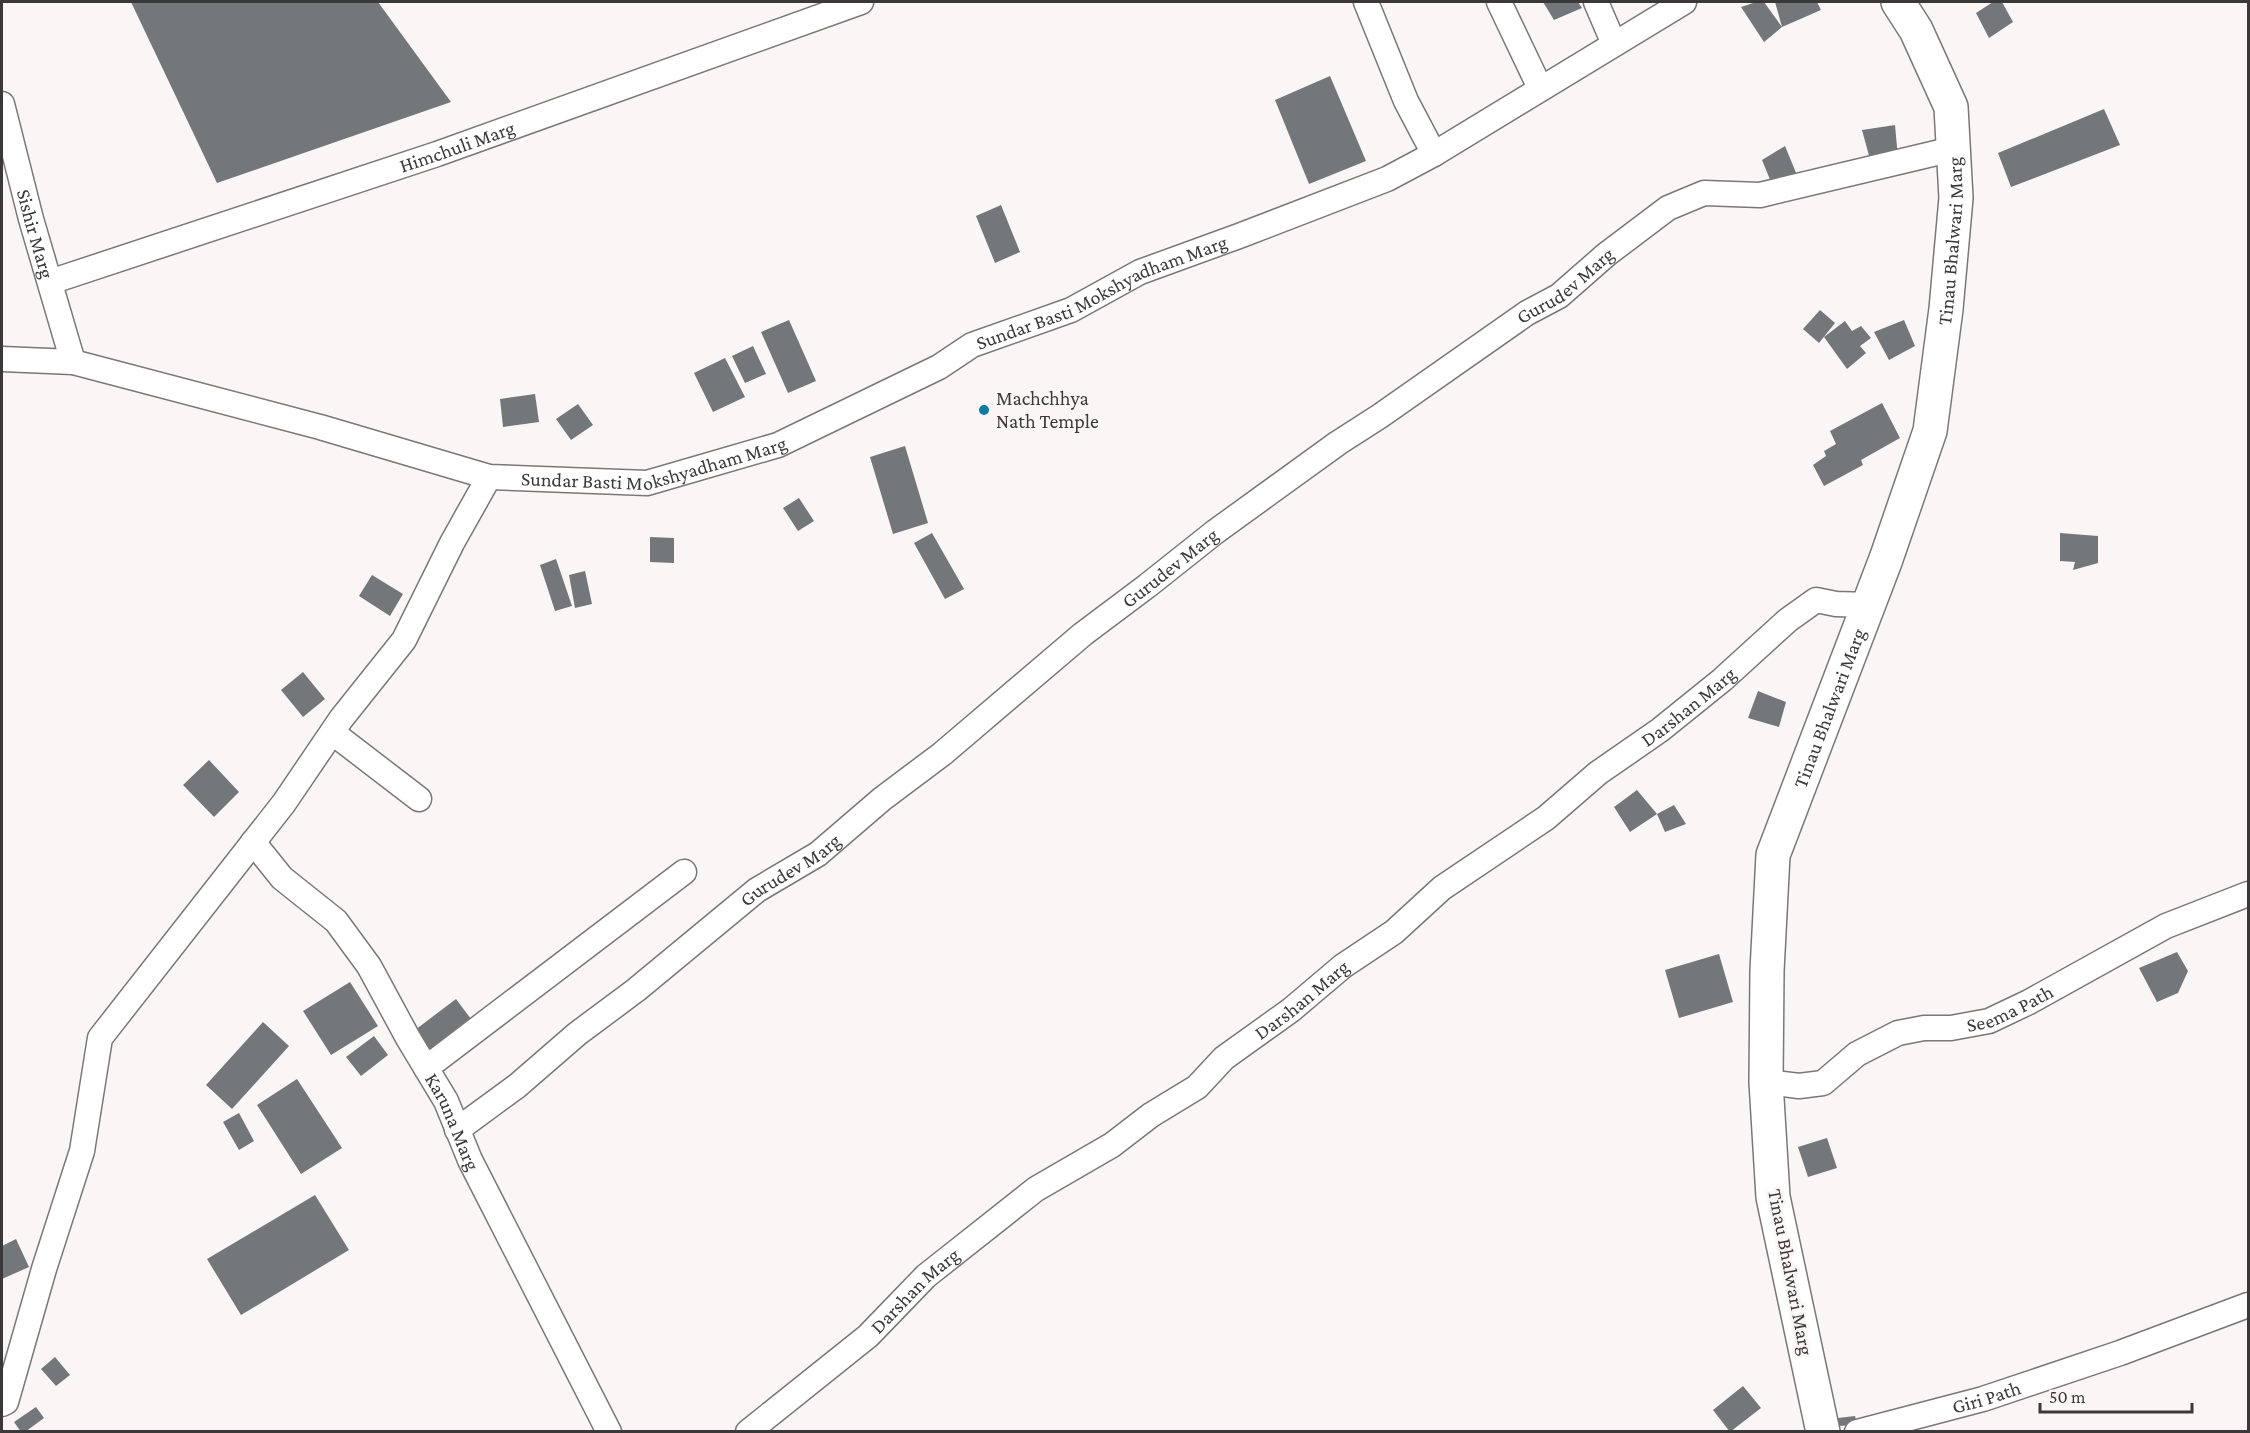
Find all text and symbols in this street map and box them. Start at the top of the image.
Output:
street label: Himchuli Marg [397,116,518,177]
street label: Tinau Bhalwari Marg [1933,156,1967,327]
street label: Sishir Marg [13,187,59,281]
street label: Sundar Basti Mokshyadham Marg [973,230,1231,354]
street label: Gurudev Marg [1512,242,1618,328]
place label: Machchhya Nath Temple [996,387,1099,433]
marker: Machchhya Nath Temple [977,403,991,417]
street label: Sundar Basti Mokshyadham Marg [521,431,791,495]
street label: Gurudev Marg [1118,523,1223,612]
street label: Tinau Bhalwari Marg [1789,625,1871,791]
street label: Darshan Marg [1637,662,1741,751]
street label: Gurudev Marg [735,829,845,911]
street label: Darshan Marg [1250,955,1354,1044]
street label: Seema Path [1965,980,2057,1036]
street label: Karuna Marg [421,1069,484,1175]
street label: Tinau Bhalwari Marg [1763,1187,1818,1357]
street label: Darshan Marg [866,1243,964,1338]
street label: Giri Path [1950,1376,2024,1418]
scale bar [2040,1376,2192,1414]
text: 50 m [2049,1387,2086,1407]

